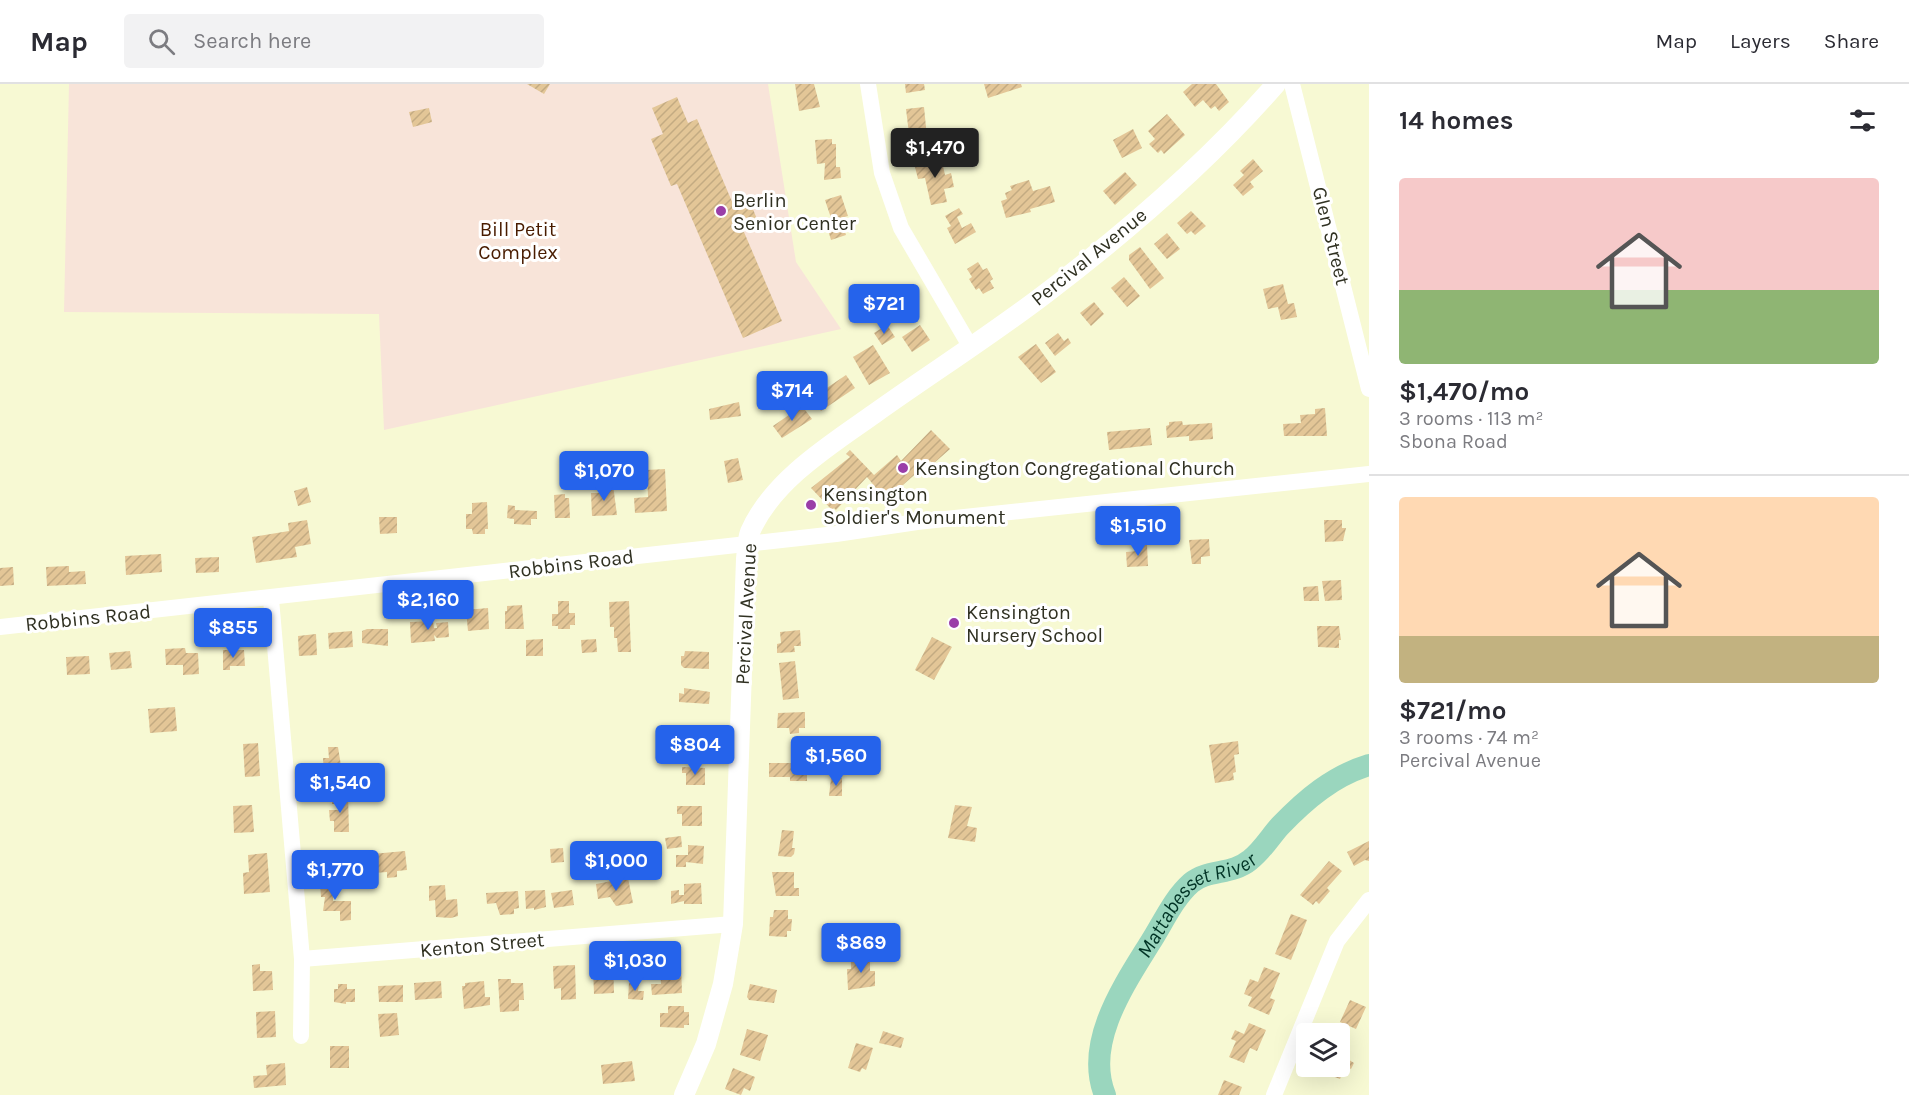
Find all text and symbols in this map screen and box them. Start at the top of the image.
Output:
search box [124,14,544,68]
text: Map [30,25,88,58]
icon: search [145,25,178,58]
text: Search here [193,28,311,54]
text: Map [1655,29,1697,53]
text: Layers [1730,29,1791,53]
text: Share [1824,29,1879,53]
icon: filters [1846,104,1879,137]
text: 14 homes [1399,105,1513,136]
pin: $1,470 [886,128,984,179]
text: $1,470 [905,136,965,159]
street label: Glen Street [1308,184,1354,288]
place label: Berlin Senior Center [733,189,857,235]
street label: Percival Avenue [1027,203,1151,311]
marker: Berlin Senior Center [714,204,728,218]
icon: home [1585,217,1693,325]
park label: Bill Petit Complex [478,218,558,264]
pin: $721 [848,284,920,335]
text: $721 [863,292,905,315]
pin: $714 [756,371,828,422]
text: $1,470/mo [1399,376,1529,407]
text: $714 [771,379,813,402]
text: 3 rooms · 113 m² [1399,407,1543,430]
text: Sbona Road [1399,430,1508,453]
pin: $1,070 [555,451,653,502]
place label: Kensington Congregational Church [915,457,1235,480]
text: $1,070 [573,459,635,482]
marker: Kensington Congregational Church [896,461,910,475]
place label: Kensington Soldier's Monument [823,483,1006,529]
marker: Kensington Soldier's Monument [804,498,818,512]
pin: $1,510 [1089,506,1187,557]
text: $1,510 [1109,514,1167,537]
icon: home [1585,536,1693,644]
street label: Percival Avenue [731,542,761,686]
street label: Robbins Road [507,545,635,583]
pin: $2,160 [379,580,477,631]
text: $2,160 [397,588,459,611]
street label: Robbins Road [24,600,152,636]
place label: Kensington Nursery School [966,601,1103,647]
pin: $855 [197,608,269,659]
text: $855 [208,616,258,639]
marker: Kensington Nursery School [947,616,961,630]
text: $721/mo [1399,695,1507,726]
pin: $804 [659,725,731,776]
text: 3 rooms · 74 m² [1399,726,1539,749]
text: $804 [669,733,721,756]
pin: $1,560 [787,736,885,787]
text: $1,560 [805,744,867,767]
text: Percival Avenue [1399,749,1541,772]
pin: $1,540 [291,763,389,814]
text: $1,540 [309,771,371,794]
pin: $1,000 [567,841,665,892]
water label: Mattabesset River [1132,847,1262,962]
text: $1,000 [584,849,648,872]
pin: $1,770 [286,850,384,901]
text: $1,770 [306,858,364,881]
pin: $869 [825,923,897,974]
street label: Kenton Street [419,928,546,962]
text: $869 [835,931,887,954]
pin: $1,030 [586,941,684,992]
text: $1,030 [603,949,667,972]
map controls [1296,1023,1350,1077]
button: layers [1296,1023,1350,1077]

